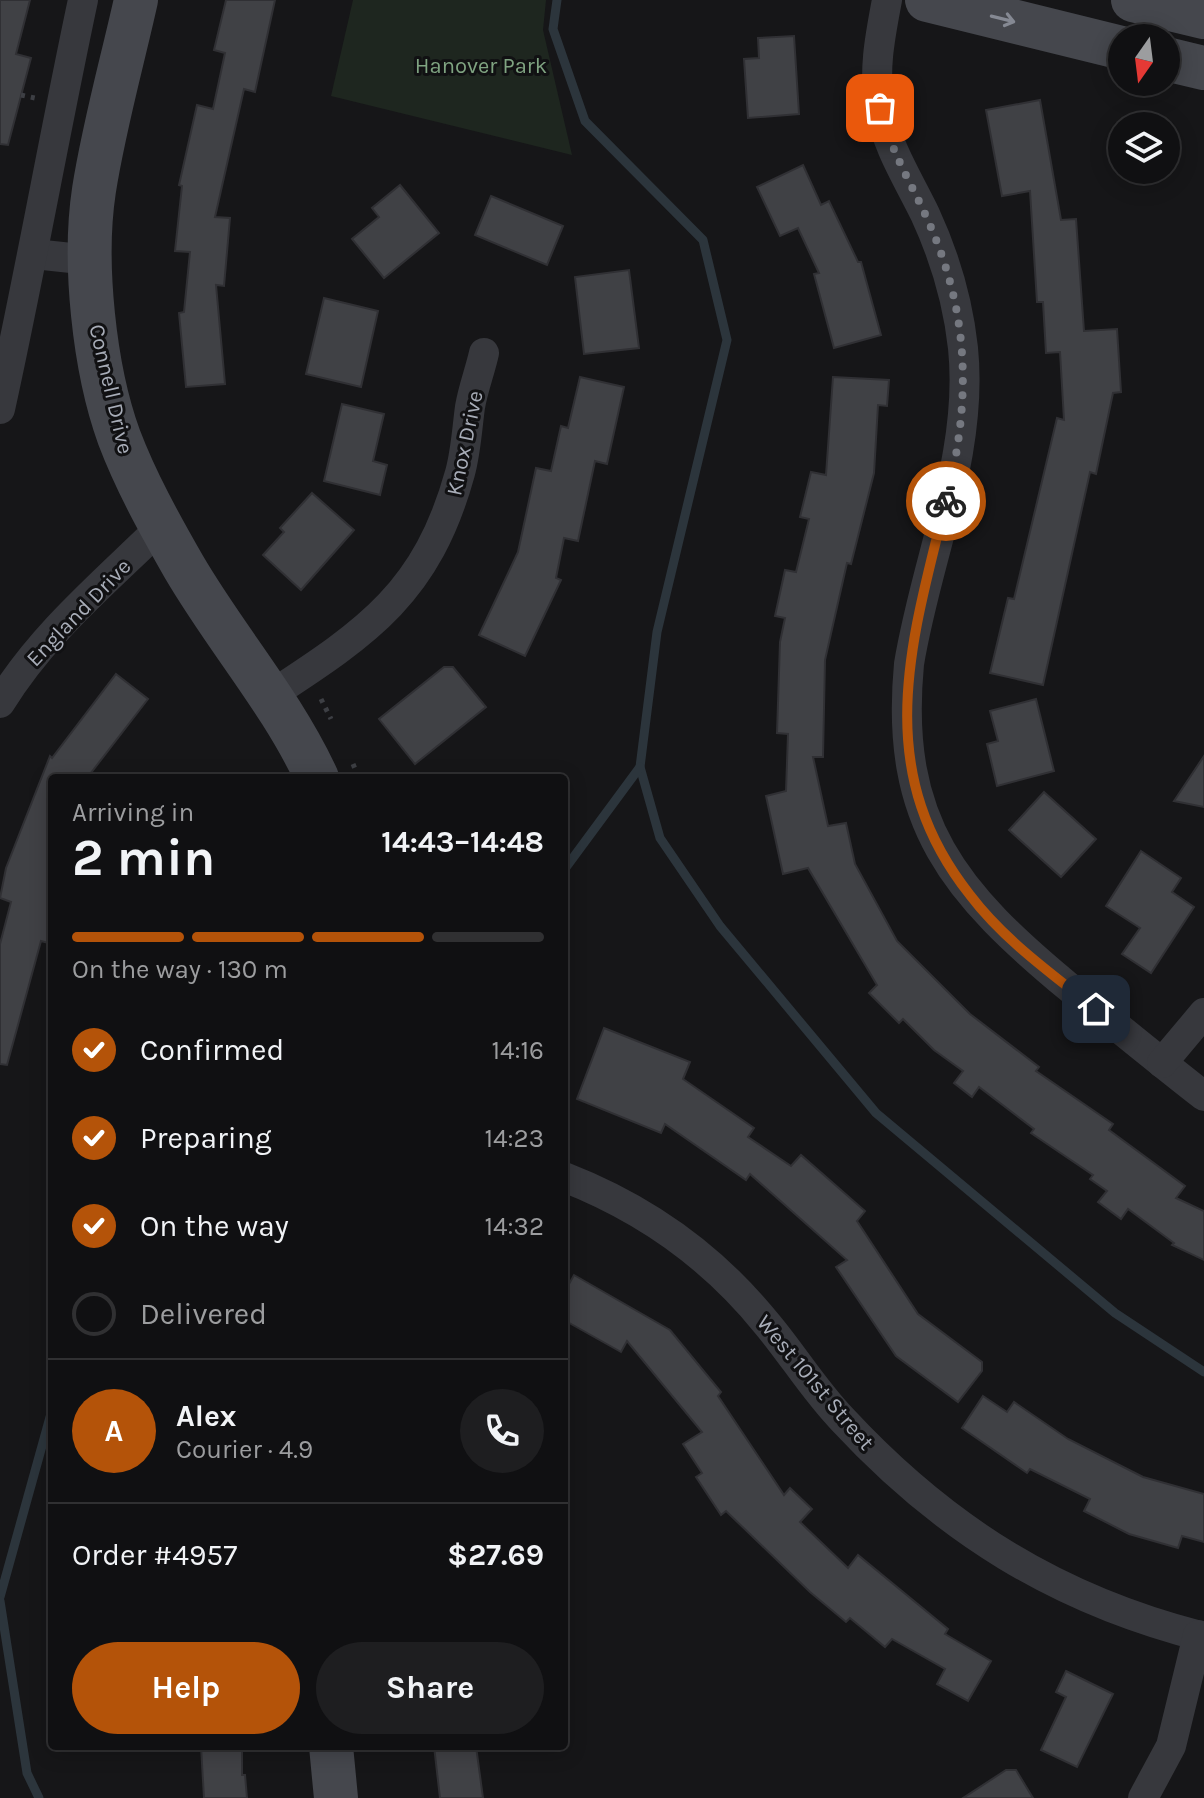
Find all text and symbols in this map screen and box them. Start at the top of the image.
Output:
one-way arrow [989,12,1015,27]
north arrow [1108,24,1180,96]
map controls [1108,24,1180,184]
park label: Hanover Park [415,53,547,79]
pin [846,74,914,142]
icon: bag [858,86,902,130]
button: layers [1108,112,1180,184]
street label: Connell Drive [83,322,139,457]
street label: Knox Drive [441,388,489,498]
courier [906,461,986,541]
icon: bike [924,479,968,523]
street label: England Drive [21,554,136,672]
text: Arriving in [72,797,194,828]
text: 14:43–14:48 [381,824,544,860]
text: 2 min [72,827,215,888]
text: On the way · 130 m [72,954,288,985]
pin [1062,975,1130,1043]
icon: home [1074,987,1118,1031]
icon: check [72,1028,116,1072]
text: Confirmed [140,1032,284,1068]
text: 14:16 [491,1035,544,1066]
icon: check [72,1116,116,1160]
text: Preparing [140,1120,272,1156]
text: 14:23 [484,1123,544,1154]
icon: check [72,1204,116,1248]
text: On the way [140,1208,289,1244]
text: 14:32 [484,1211,544,1242]
text: Delivered [140,1296,267,1332]
street label: West 101st Street [751,1310,879,1455]
button: phone [460,1389,544,1473]
text: Alex [176,1398,236,1434]
text: A [105,1413,123,1449]
text: Courier · 4.9 [176,1434,313,1465]
text: Order #4957 [72,1537,237,1573]
text: $27.69 [447,1537,544,1573]
button: Help [72,1642,300,1734]
button: Share [316,1642,544,1734]

